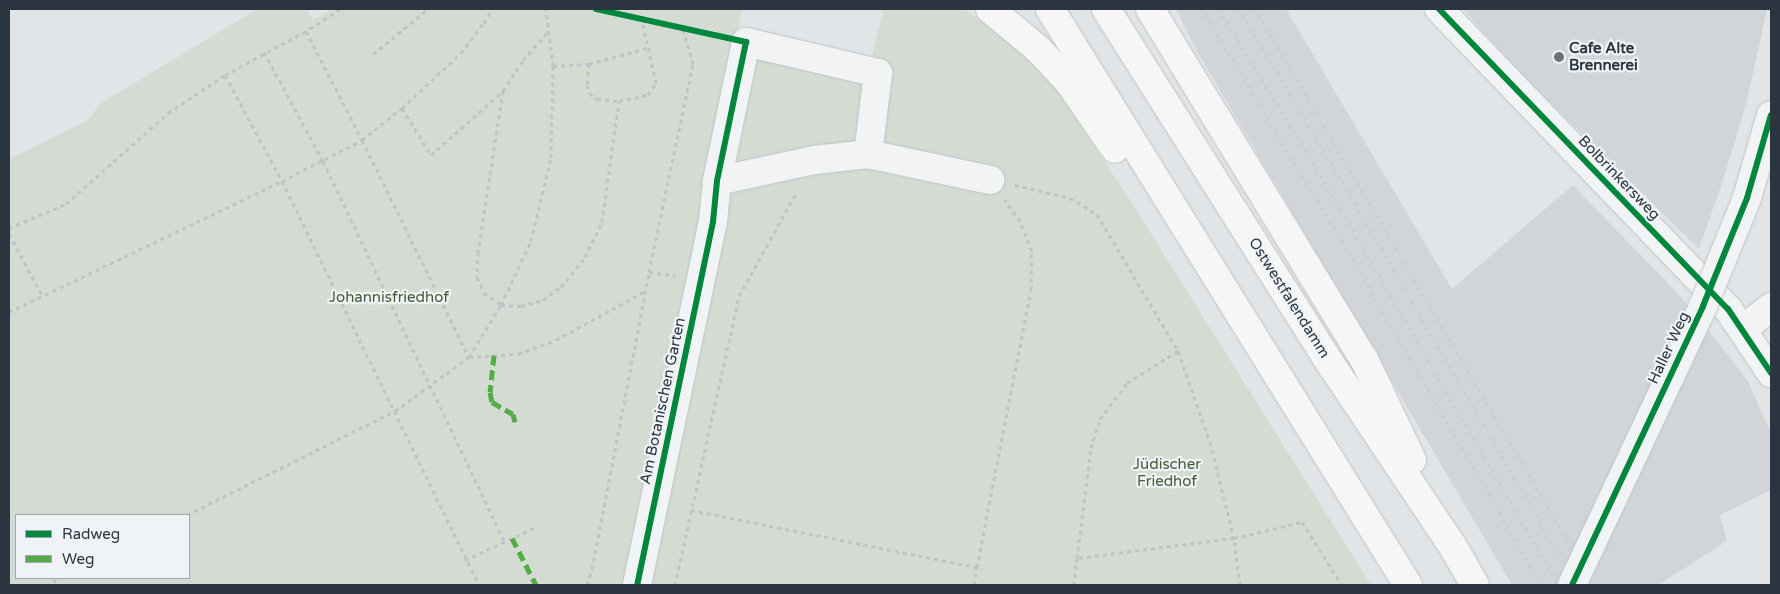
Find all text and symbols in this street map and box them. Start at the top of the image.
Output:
place label: Cafe Alte Brennerei [1569,39,1638,74]
marker: Cafe Alte Brennerei [1553,51,1565,63]
street label: Bolbrinkersweg [1574,132,1664,224]
street label: Ostwestfalendamm [1245,234,1333,362]
park label: Johannisfriedhof [329,289,449,307]
street label: Haller Weg [1644,309,1694,387]
street label: Am Botanischen Garten [637,316,689,486]
park label: Jüdischer Friedhof [1133,455,1201,490]
legend [15,514,190,579]
text: Radweg [62,525,120,543]
text: Weg [62,550,94,568]

